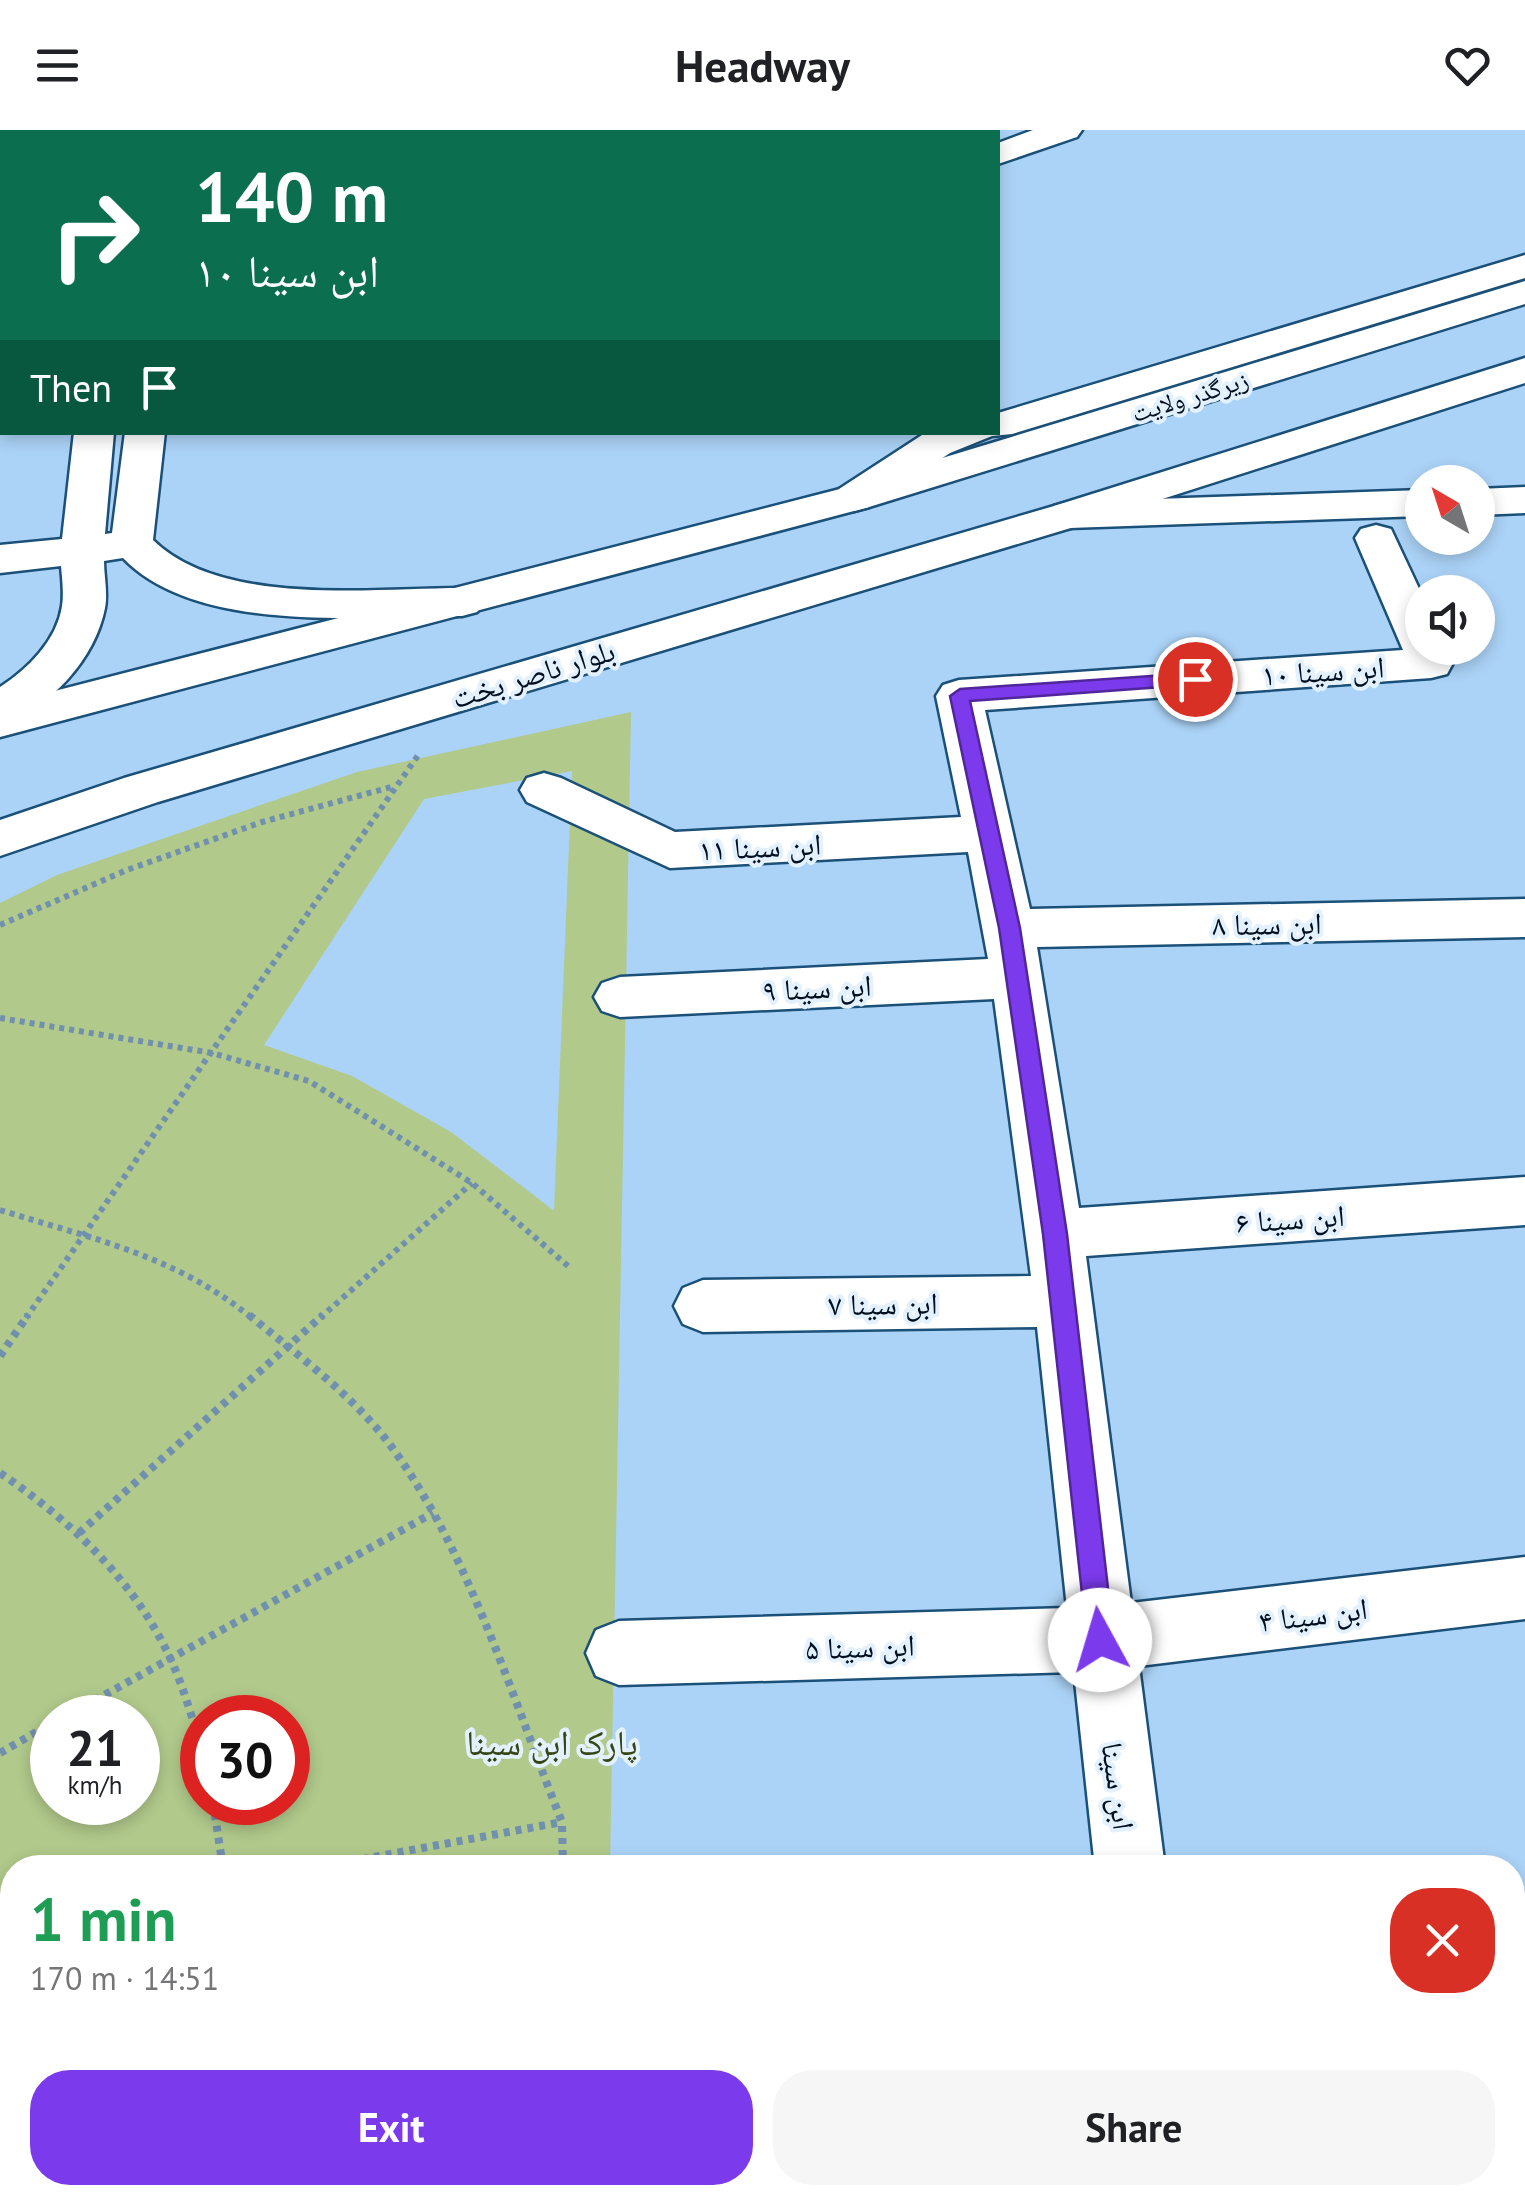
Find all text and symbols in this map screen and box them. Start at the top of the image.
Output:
text: Headway [675,36,850,94]
icon: menu [30,38,85,93]
icon: heart [1440,38,1495,93]
text: 140 m [195,151,388,241]
icon: right [30,170,160,300]
text: ابن سینا ۱۰ [195,241,379,299]
icon: arrive [132,360,187,415]
text: Then [30,363,112,412]
street label: زیرگذر ولایت [1128,363,1252,429]
north arrow [1405,465,1495,555]
map controls [1405,465,1495,665]
button: sound [1405,575,1495,665]
street label: بلوار ناصر بخت [447,630,619,716]
pin [1153,637,1238,722]
street label: ابن سینا ۱۰ [1260,646,1386,694]
icon: arrive [1168,652,1223,707]
street label: ابن سینا ۱۱ [698,823,822,869]
street label: ابن سینا ۸ [1212,903,1322,943]
street label: ابن سینا ۹ [761,965,873,1009]
street label: ابن سینا ۶ [1234,1195,1346,1241]
street label: ابن سینا ۷ [828,1283,938,1323]
position arrow [1048,1588,1152,1692]
street label: ابن سینا ۴ [1256,1588,1370,1640]
street label: ابن سینا ۵ [805,1625,915,1667]
speed limit sign: 30 [180,1695,310,1825]
text: 21 [67,1715,123,1780]
park label: پارک ابن سینا [466,1719,638,1765]
street label: ابن سینا [1094,1740,1144,1832]
text: km/h [68,1769,122,1801]
text: 1 min [30,1880,176,1958]
button: close [1390,1888,1495,1993]
text: 170 m · 14:51 [30,1957,219,1999]
button: Exit [30,2070,753,2185]
button: Share [773,2070,1495,2185]

